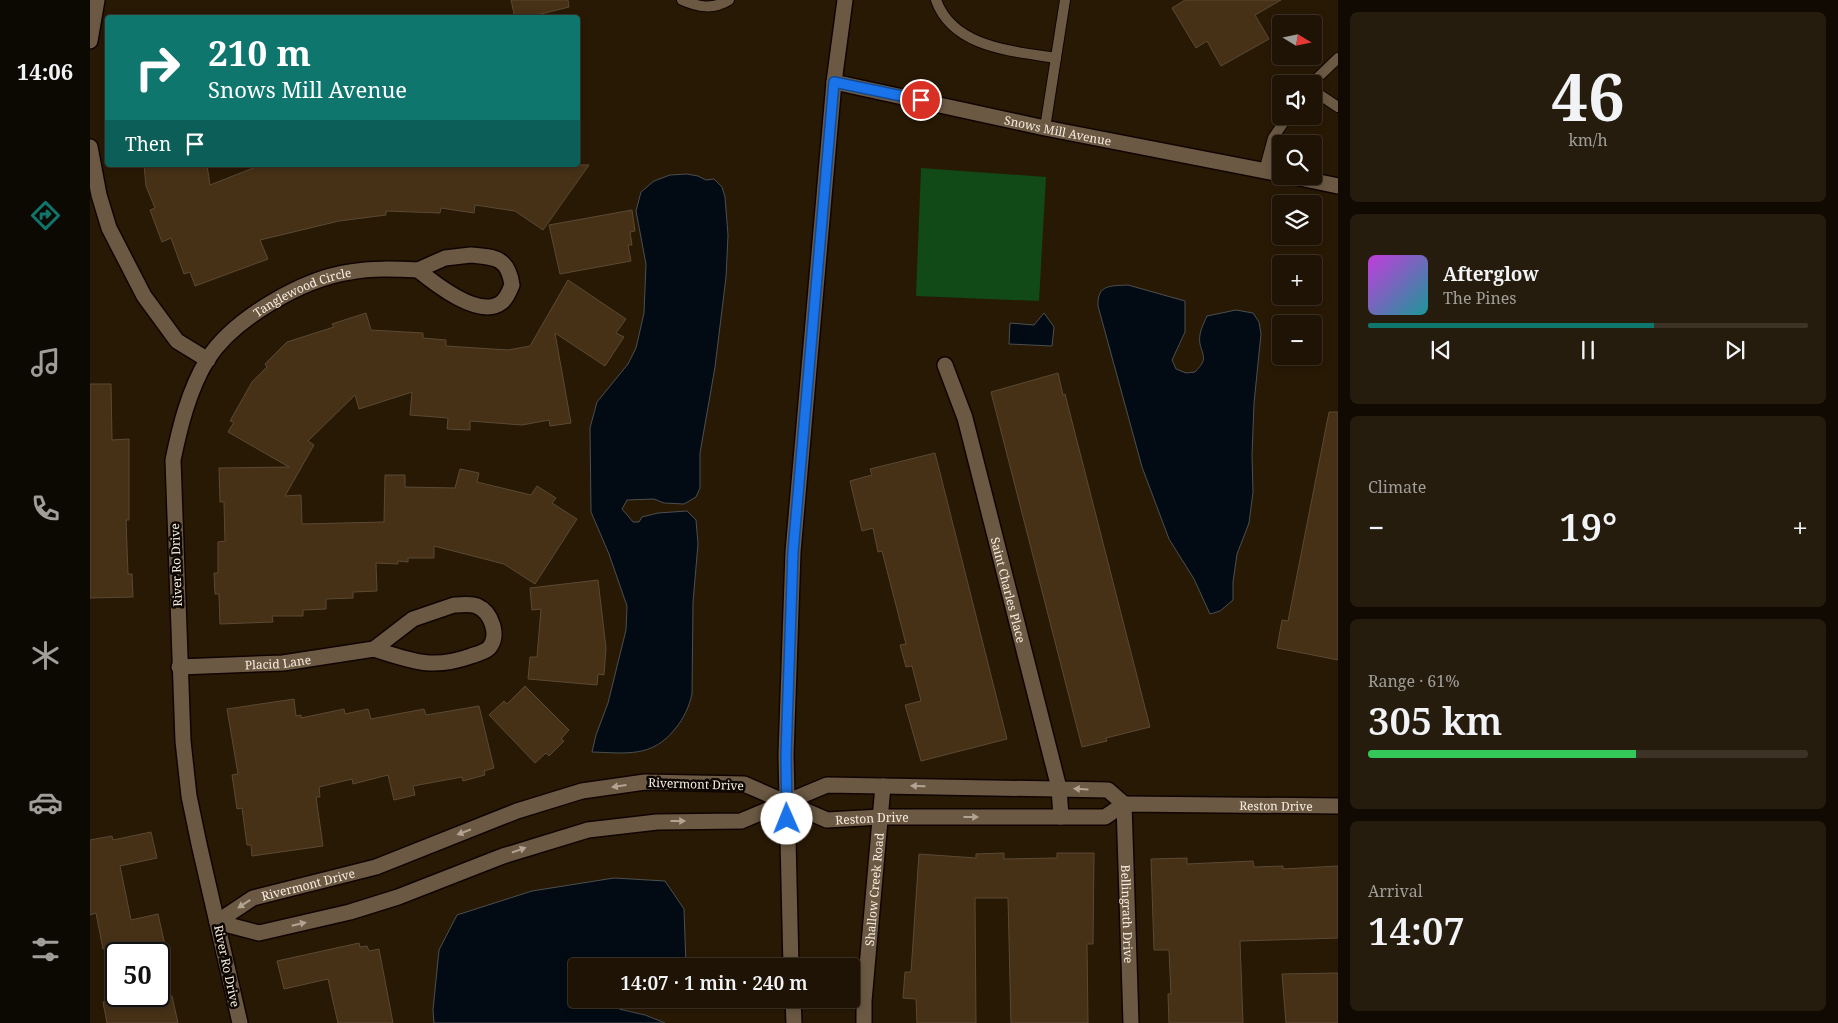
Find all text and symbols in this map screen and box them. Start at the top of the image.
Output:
north arrow [1272,15,1322,65]
map controls [1272,15,1322,365]
text: 210 m [208,29,311,76]
icon: right [125,35,190,100]
text: 46 [1551,52,1625,140]
text: 14:06 [17,56,73,86]
text: Snows Mill Avenue [208,74,407,104]
button: sound [1272,75,1322,125]
pin [900,79,942,121]
icon: arrive [907,86,935,114]
street label: Snows Mill Avenue [1003,111,1113,149]
text: km/h [1568,129,1608,151]
icon: arrive [181,130,209,158]
text: Then [125,131,171,157]
button: search [1272,135,1322,185]
button: layers [1272,195,1322,245]
icon: directions [28,198,63,233]
button: + [1272,255,1322,305]
text: Afterglow [1443,261,1539,287]
street label: Tanglewood Circle [250,263,352,321]
text: The Pines [1443,287,1517,309]
button: − [1272,315,1322,365]
icon: previous [1427,336,1455,364]
icon: pause [1574,336,1602,364]
icon: next [1721,336,1749,364]
icon: music [28,345,63,380]
text: Climate [1368,476,1426,498]
icon: phone [28,491,63,526]
text: 19° [1559,500,1617,552]
text: − [1368,508,1384,546]
text: + [1792,508,1808,546]
street label: River Ro Drive [166,523,186,607]
street label: Saint Charles Place [987,535,1030,645]
icon: climate [28,638,63,673]
street label: Placid Lane [244,650,312,673]
text: Range · 61% [1368,670,1460,692]
text: 305 km [1368,694,1502,746]
street label: Rivermont Drive [648,774,744,794]
one-way arrow [611,782,627,790]
one-way arrow [910,782,926,790]
one-way arrow [1073,784,1089,792]
icon: car [28,785,63,820]
position arrow [760,792,812,844]
street label: Reston Drive [1239,797,1313,814]
street label: Reston Drive [835,809,909,828]
one-way arrow [963,813,979,821]
one-way arrow [670,817,686,825]
one-way arrow [456,828,471,836]
street label: Shallow Creek Road [860,831,887,947]
one-way arrow [511,846,526,853]
street label: Rivermont Drive [260,864,357,904]
street label: Bellingrath Drive [1117,864,1138,963]
text: Arrival [1368,880,1423,902]
one-way arrow [237,899,250,909]
text: 14:07 [1368,904,1465,956]
one-way arrow [291,920,306,928]
street label: River Ro Drive [210,923,244,1009]
icon: filters [28,932,63,967]
speed limit sign: 50 [105,942,170,1007]
text: 14:07 · 1 min · 240 m [620,970,808,996]

